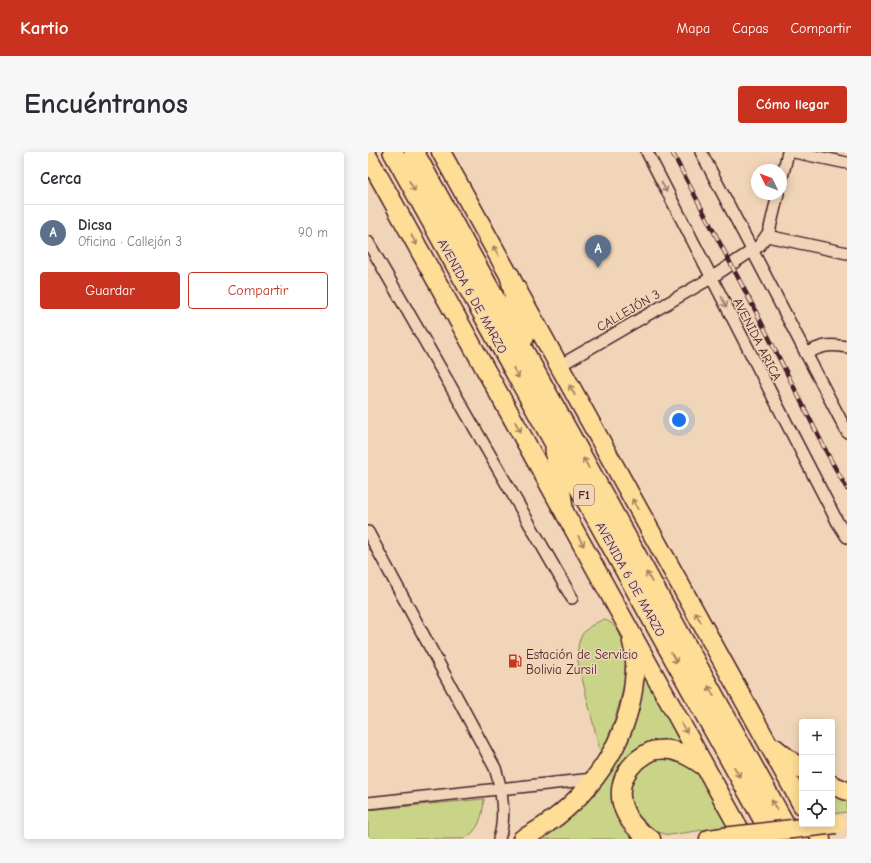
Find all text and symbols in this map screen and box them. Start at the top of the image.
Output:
text: Kartio [20,17,69,39]
text: Mapa [677,20,710,37]
text: Capas [732,20,768,37]
text: Compartir [790,20,851,37]
button: Cómo llegar [738,86,847,123]
text: Encuéntranos [24,88,188,120]
north arrow [751,164,787,200]
text: Cerca [40,169,82,188]
one-way arrow [409,180,417,192]
one-way arrow [661,180,669,192]
text: Dicsa [78,216,112,234]
text: A [49,225,57,240]
text: 90 m [298,225,328,240]
text: Oficina · Callejón 3 [78,234,182,249]
one-way arrow [411,234,418,246]
pin: A [585,235,611,268]
street label: AVENIDA 6 DE MARZO [435,236,510,356]
one-way arrow [492,245,500,257]
button: Guardar [40,272,180,309]
button: Compartir [188,272,328,309]
street label: CALLEJÓN 3 [594,286,662,334]
street label: AVENIDA ARICA [730,295,785,384]
one-way arrow [721,296,728,308]
one-way arrow [513,367,521,379]
one-way arrow [568,384,575,396]
your location [669,410,689,430]
one-way arrow [515,421,522,433]
one-way arrow [581,457,589,469]
road number: F1 [574,485,594,505]
one-way arrow [630,498,638,510]
street label: AVENIDA 6 DE MARZO [593,519,668,639]
one-way arrow [578,535,585,547]
one-way arrow [644,571,652,583]
one-way arrow [693,612,701,624]
place label: Estación de Servicio Bolivia Zursil [526,647,638,677]
one-way arrow [671,652,679,664]
fuel station icon: Estación de Servicio Bolivia Zursil [507,653,523,669]
one-way arrow [707,685,715,697]
map controls [799,719,835,827]
button: + [799,719,835,755]
one-way arrow [681,722,689,734]
button: − [799,755,835,791]
one-way arrow [734,766,742,778]
button: locate [799,791,835,827]
one-way arrow [770,799,778,811]

